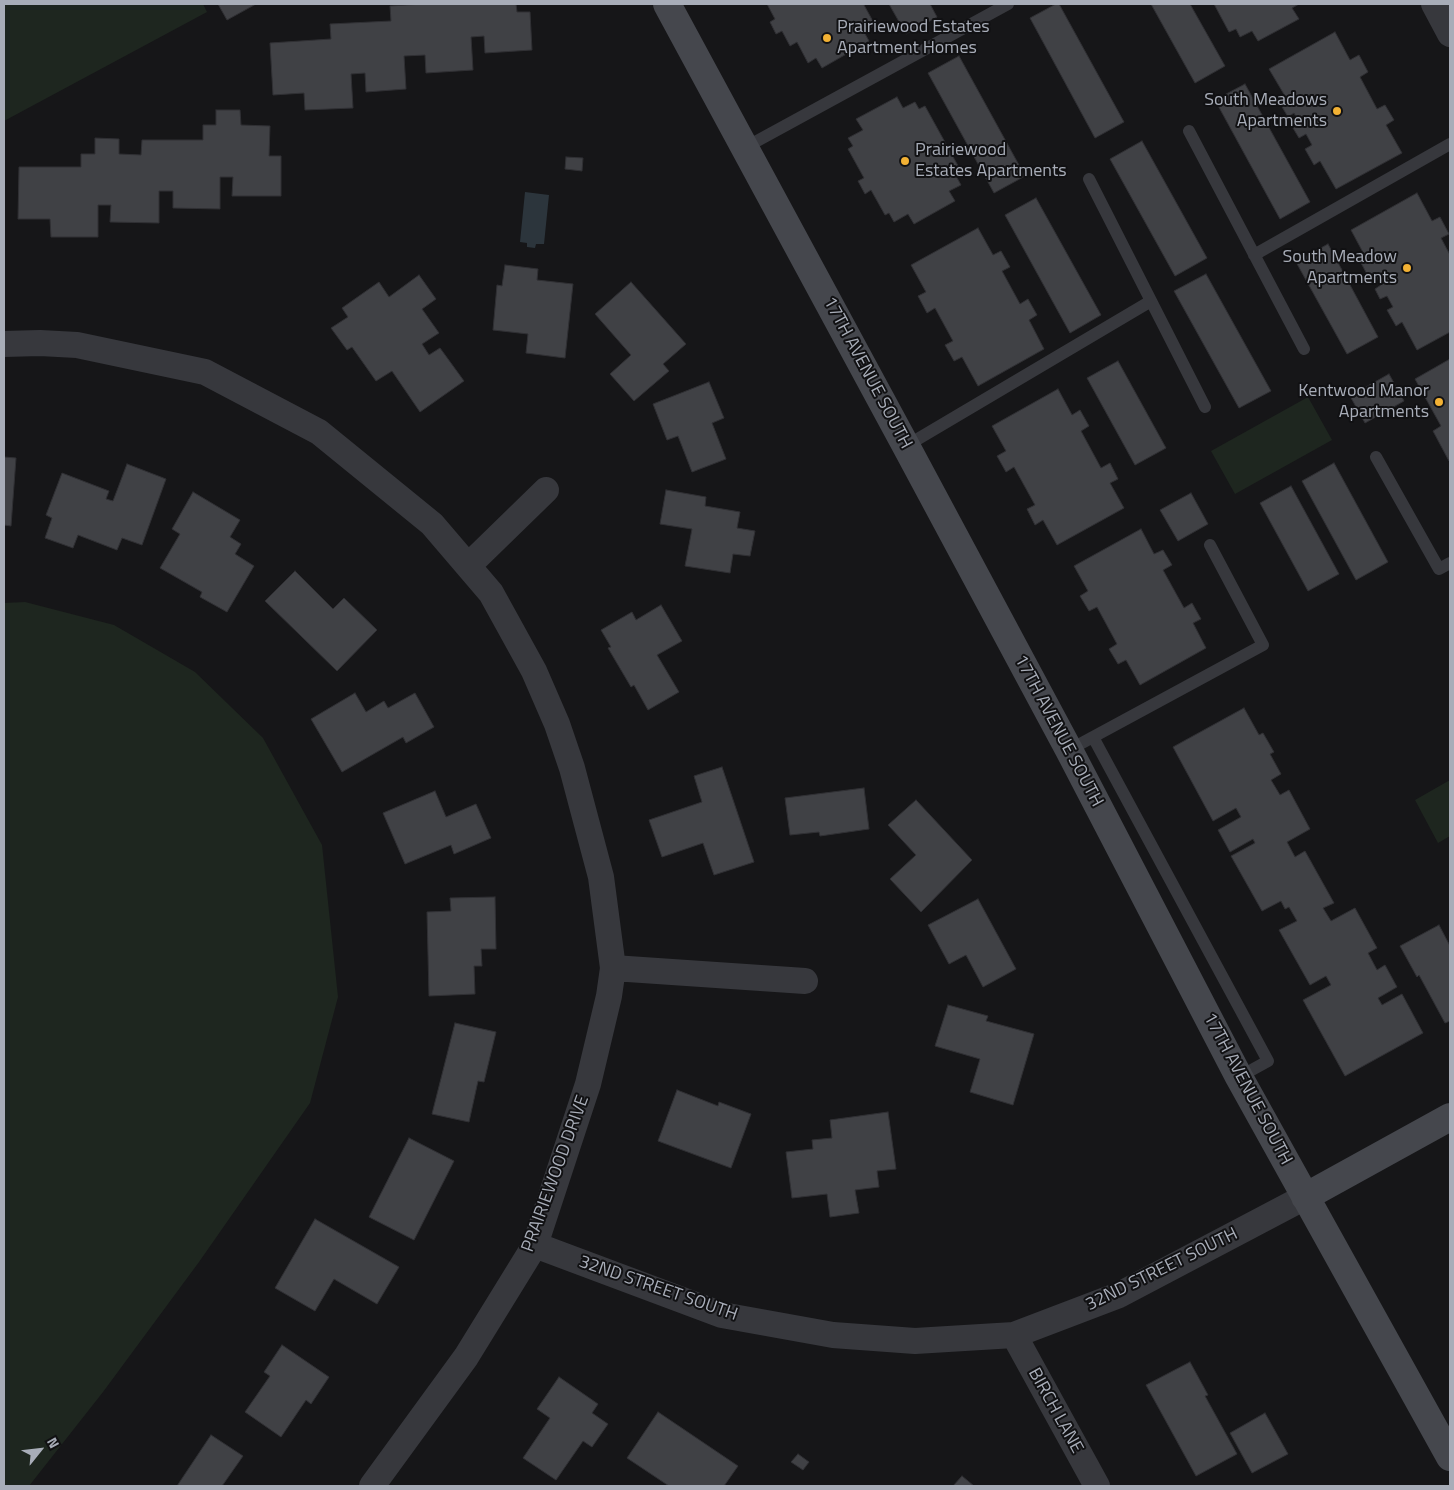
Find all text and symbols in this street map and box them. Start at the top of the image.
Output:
place label: Prairiewood Estates Apartment Homes [837,17,990,59]
marker: Prairiewood Estates Apartment Homes [821,32,833,44]
place label: South Meadows Apartments [1204,90,1327,132]
marker: South Meadows Apartments [1331,105,1343,117]
place label: Prairiewood Estates Apartments [915,140,1067,182]
marker: Prairiewood Estates Apartments [899,155,911,167]
place label: South Meadow Apartments [1282,247,1397,290]
marker: South Meadow Apartments [1401,262,1413,274]
street label: 17TH AVENUE SOUTH [818,293,916,453]
place label: Kentwood Manor Apartments [1298,381,1429,424]
marker: Kentwood Manor Apartments [1433,396,1445,408]
street label: 17TH AVENUE SOUTH [1009,651,1107,811]
street label: 17TH AVENUE SOUTH [1198,1009,1296,1169]
street label: PRAIRIEWOOD DRIVE [518,1093,594,1255]
street label: 32ND STREET SOUTH [1082,1224,1242,1316]
street label: 32ND STREET SOUTH [576,1252,740,1326]
street label: BIRCH LANE [1023,1365,1087,1457]
north arrow [15,1425,65,1475]
text: N [42,1433,65,1452]

